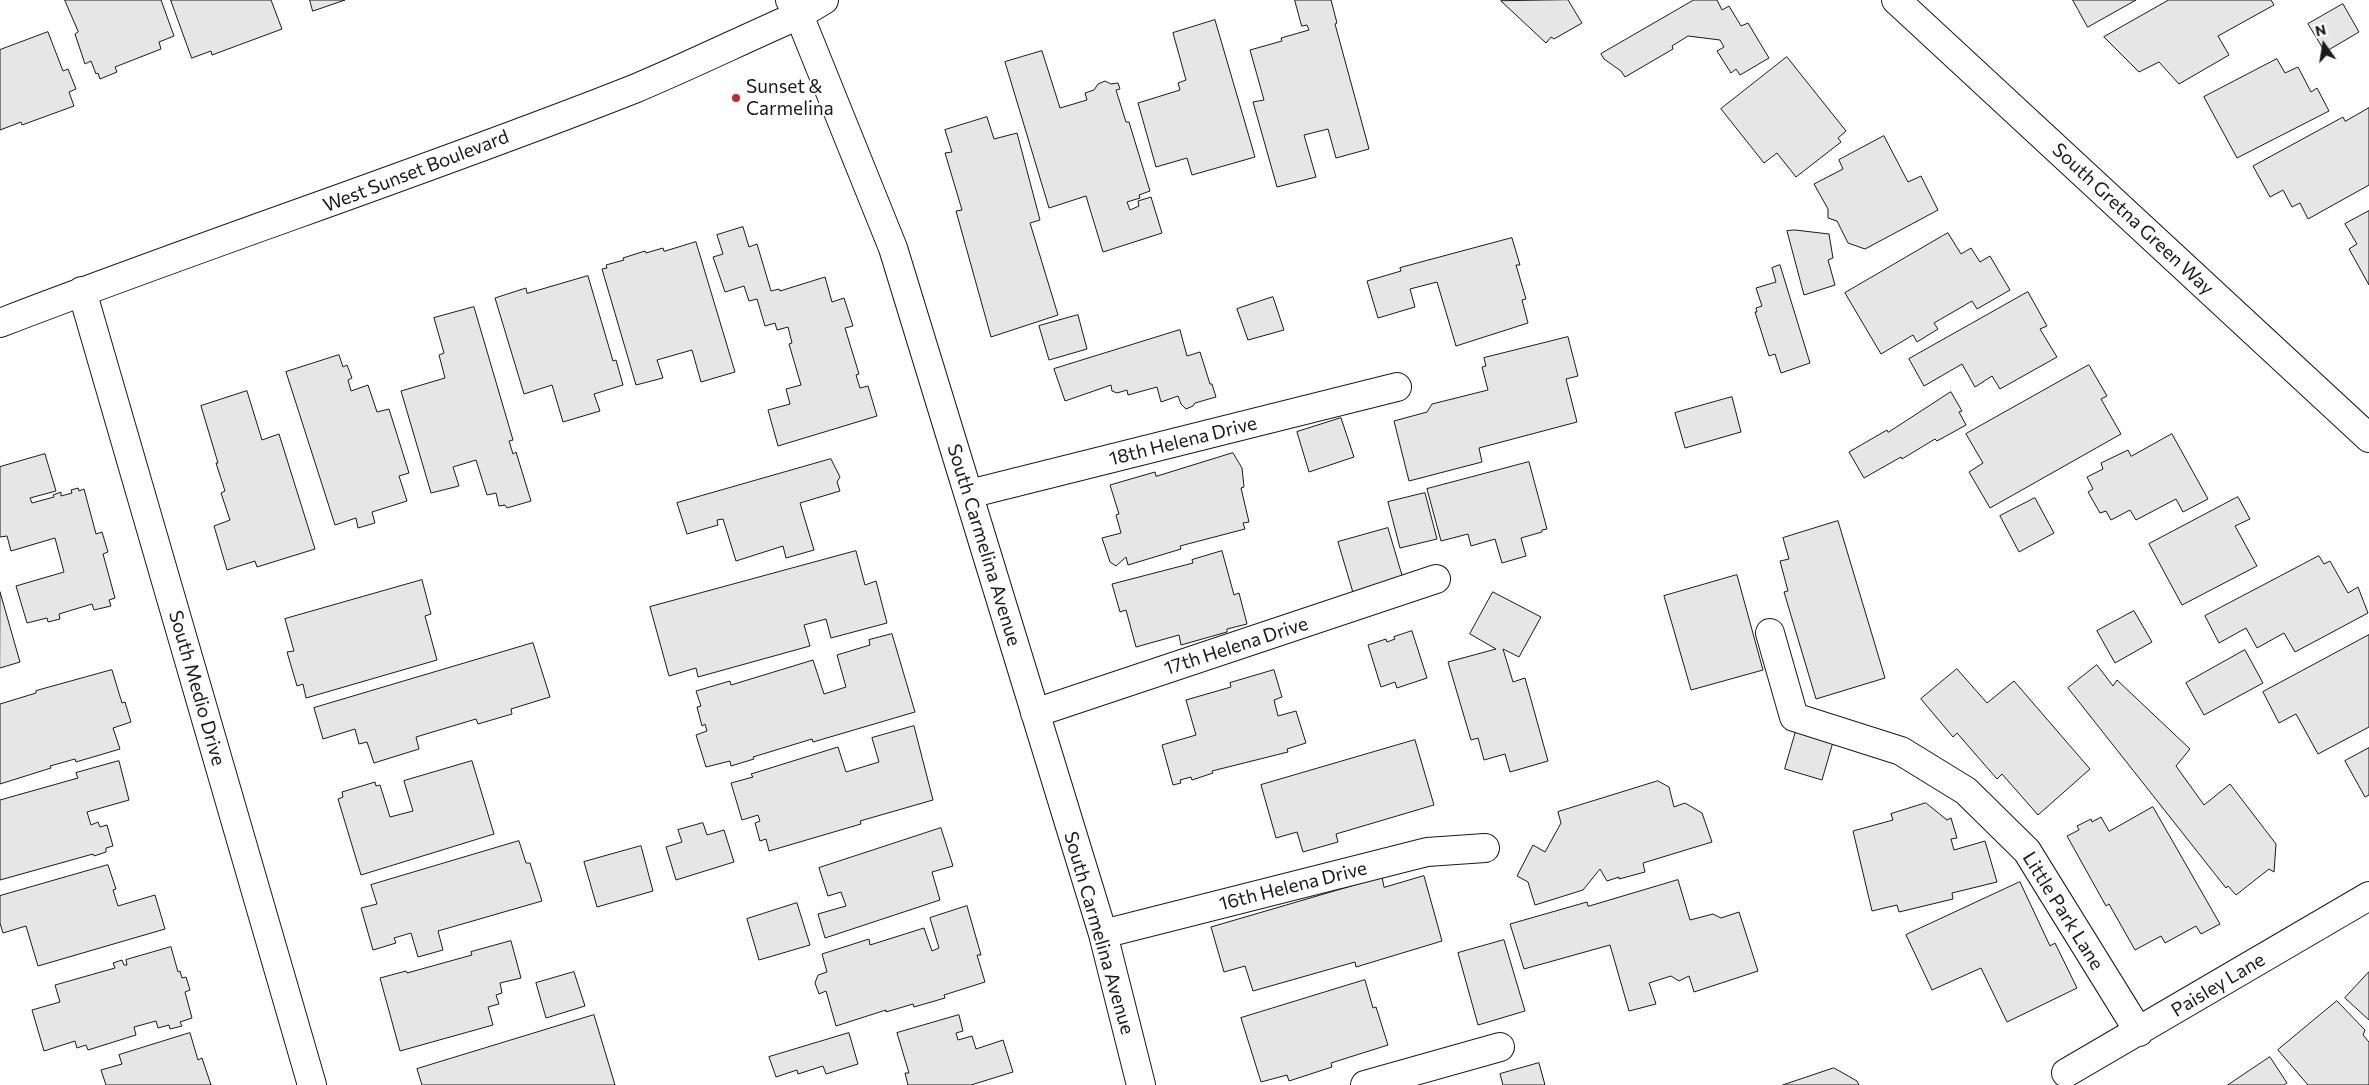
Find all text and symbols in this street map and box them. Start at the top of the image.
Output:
north arrow [2299,20,2349,70]
text: N [2313,20,2328,39]
place label: Sunset & Carmelina [746,76,834,120]
marker: Sunset & Carmelina [730,92,742,104]
street label: West Sunset Boulevard [320,125,512,217]
street label: South Gretna Green Way [2048,138,2218,300]
street label: 18th Helena Drive [1107,412,1259,470]
street label: South Carmelina Avenue [942,441,1026,649]
street label: South Medio Drive [164,608,230,768]
street label: 17th Helena Drive [1161,612,1311,680]
street label: South Carmelina Avenue [1059,829,1139,1037]
street label: Little Park Lane [2018,848,2108,974]
street label: 16th Helena Drive [1217,857,1369,915]
street label: Paisley Lane [2167,948,2269,1022]

